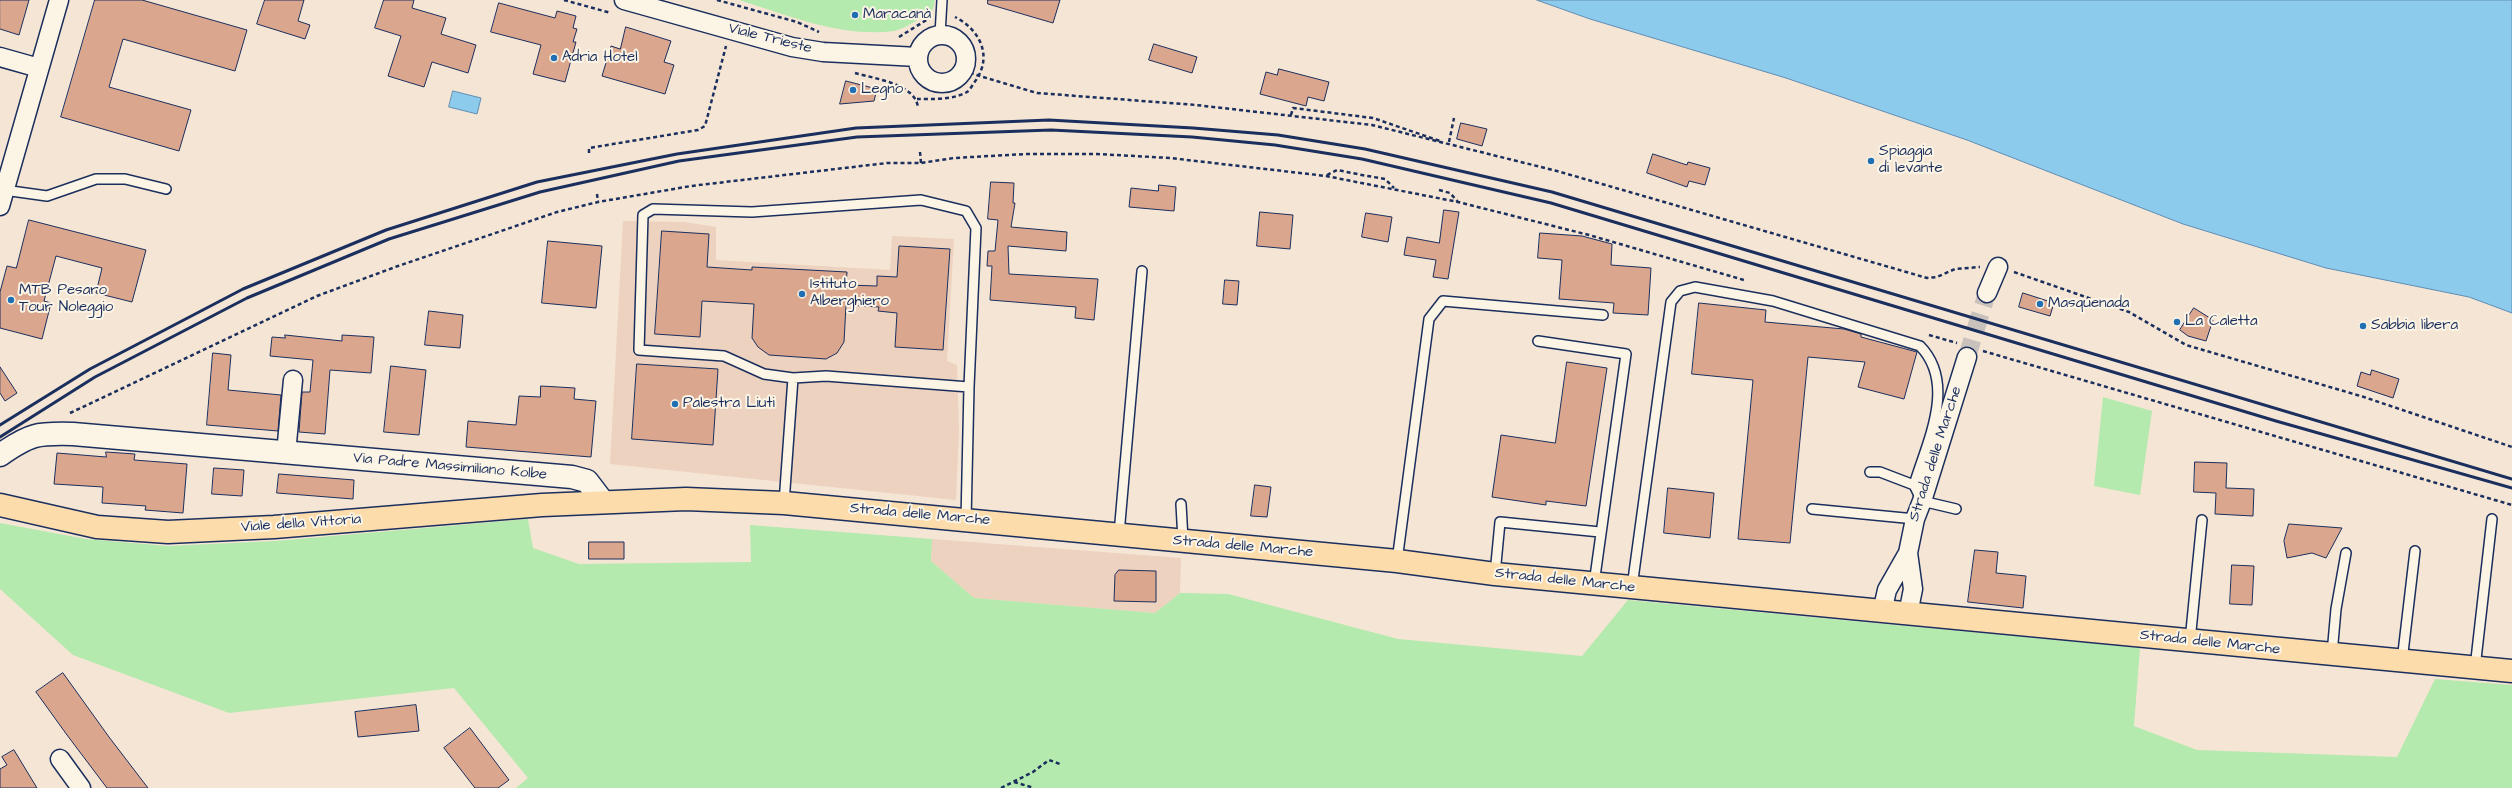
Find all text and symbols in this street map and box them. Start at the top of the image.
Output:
place label: Maracanà [863,6,931,24]
marker: Maracanà [850,10,860,20]
street label: Viale Trieste [726,20,814,58]
place label: Adria Hotel [562,49,638,67]
marker: Adria Hotel [549,53,559,63]
place label: Legno [861,81,903,99]
marker: Legno [848,85,858,95]
place label: Spiaggia di levante [1879,143,1943,178]
marker: Spiaggia di levante [1866,156,1876,166]
place label: Istituto Alberghiero [810,276,889,311]
place label: MTB Pesaro Tour Noleggio [19,282,113,317]
marker: Istituto Alberghiero [797,289,807,299]
marker: MTB Pesaro Tour Noleggio [6,295,16,305]
place label: Masquenada [2048,295,2129,313]
marker: Masquenada [2035,299,2045,309]
place label: La Caletta [2185,313,2258,331]
marker: La Caletta [2172,317,2182,327]
place label: Sabbia libera [2371,317,2458,335]
marker: Sabbia libera [2358,321,2368,331]
street label: Strada delle Marche [1906,384,1966,524]
place label: Palestra Liuti [683,395,775,413]
marker: Palestra Liuti [670,399,680,409]
street label: Via Padre Massimiliano Kolbe [352,450,548,484]
street label: Strada delle Marche [849,500,991,530]
street label: Viale della Vittoria [240,511,362,537]
street label: Strada delle Marche [1172,532,1314,562]
street label: Strada delle Marche [1494,565,1636,597]
street label: Strada delle Marche [2139,627,2281,659]

